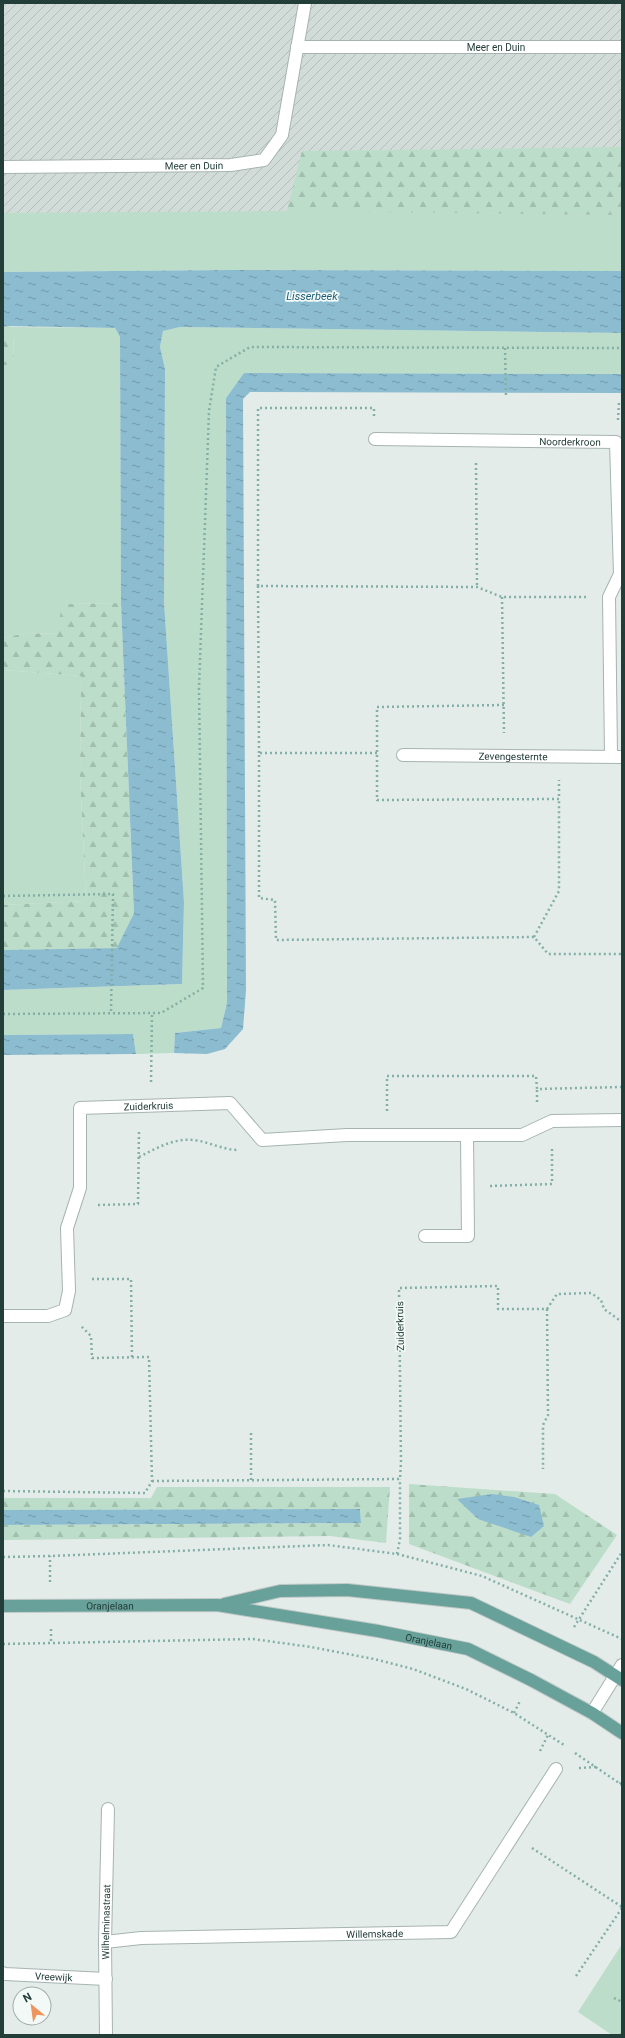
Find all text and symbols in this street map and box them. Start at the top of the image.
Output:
street label: Meer en Duin [467,42,525,53]
street label: Meer en Duin [165,160,223,171]
water label: Lisserbeek [286,290,338,303]
street label: Noorderkroon [539,436,601,447]
street label: Zevengesternte [478,750,548,762]
street label: Zuiderkruis [123,1099,173,1112]
street label: Zuiderkruis [394,1301,406,1351]
street label: Oranjelaan [86,1600,134,1611]
street label: Oranjelaan [404,1631,453,1651]
street label: Wilhelminastraat [99,1884,112,1960]
street label: Willemskade [346,1927,403,1940]
street label: Vreewijk [35,1970,74,1983]
north arrow [12,1986,52,2026]
text: N [21,1990,34,2005]

